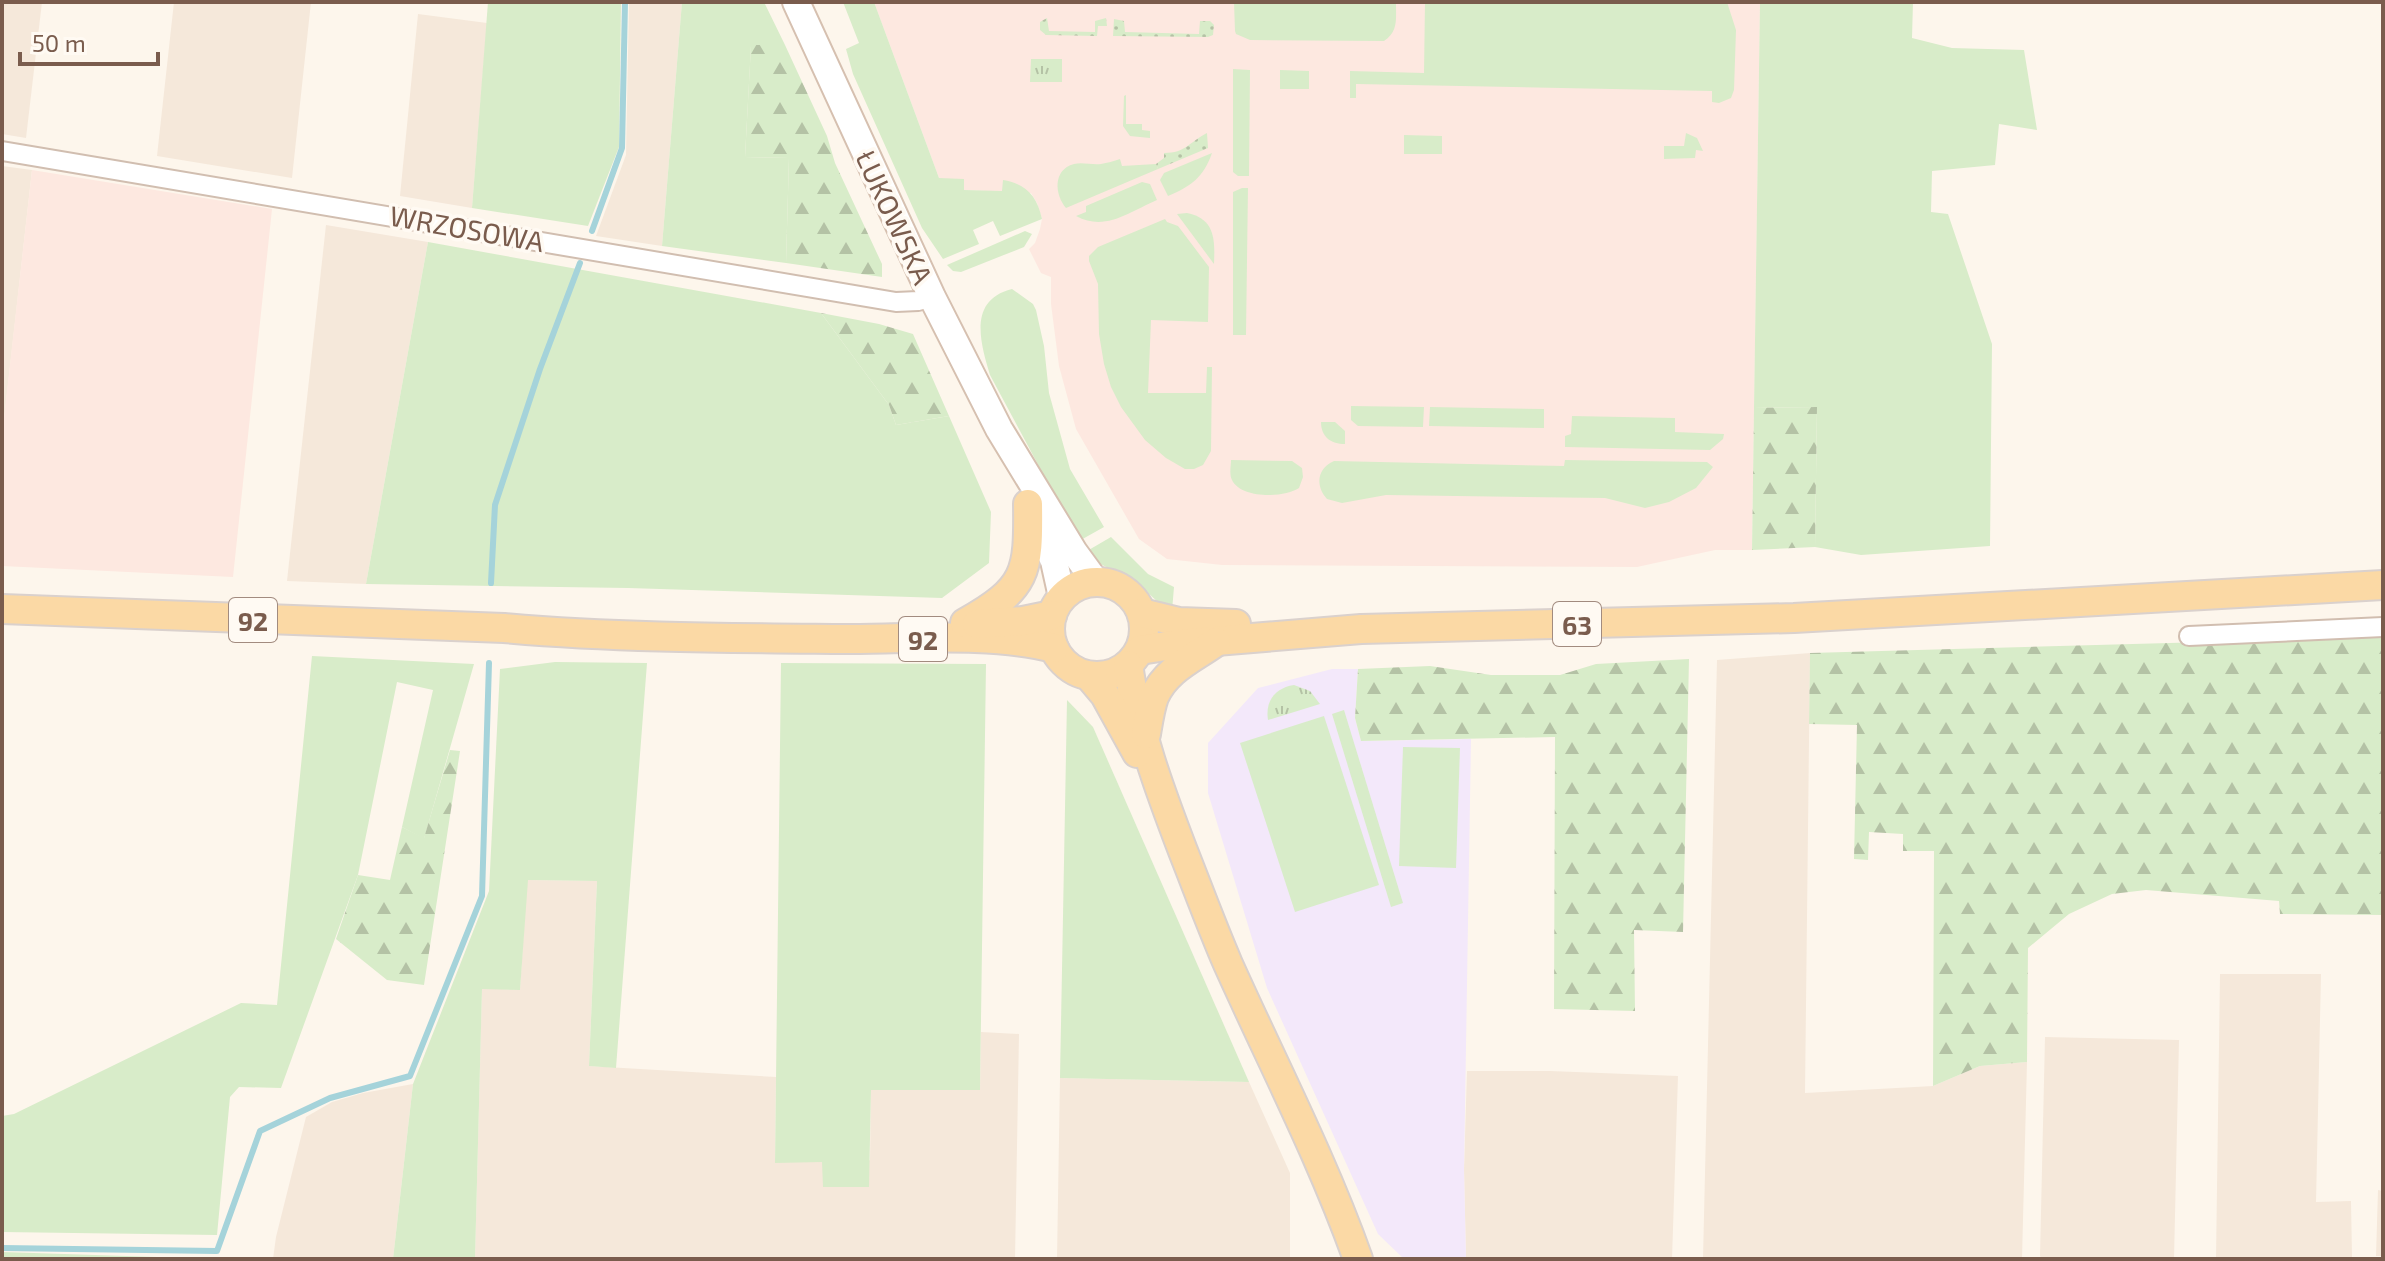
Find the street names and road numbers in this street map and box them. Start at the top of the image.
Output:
street label: ŁUKOWSKA [849,145,941,290]
street label: WRZOSOWA [387,198,547,258]
road number: 92 [229,598,277,642]
road number: 63 [1553,602,1601,646]
road number: 92 [899,617,947,661]

